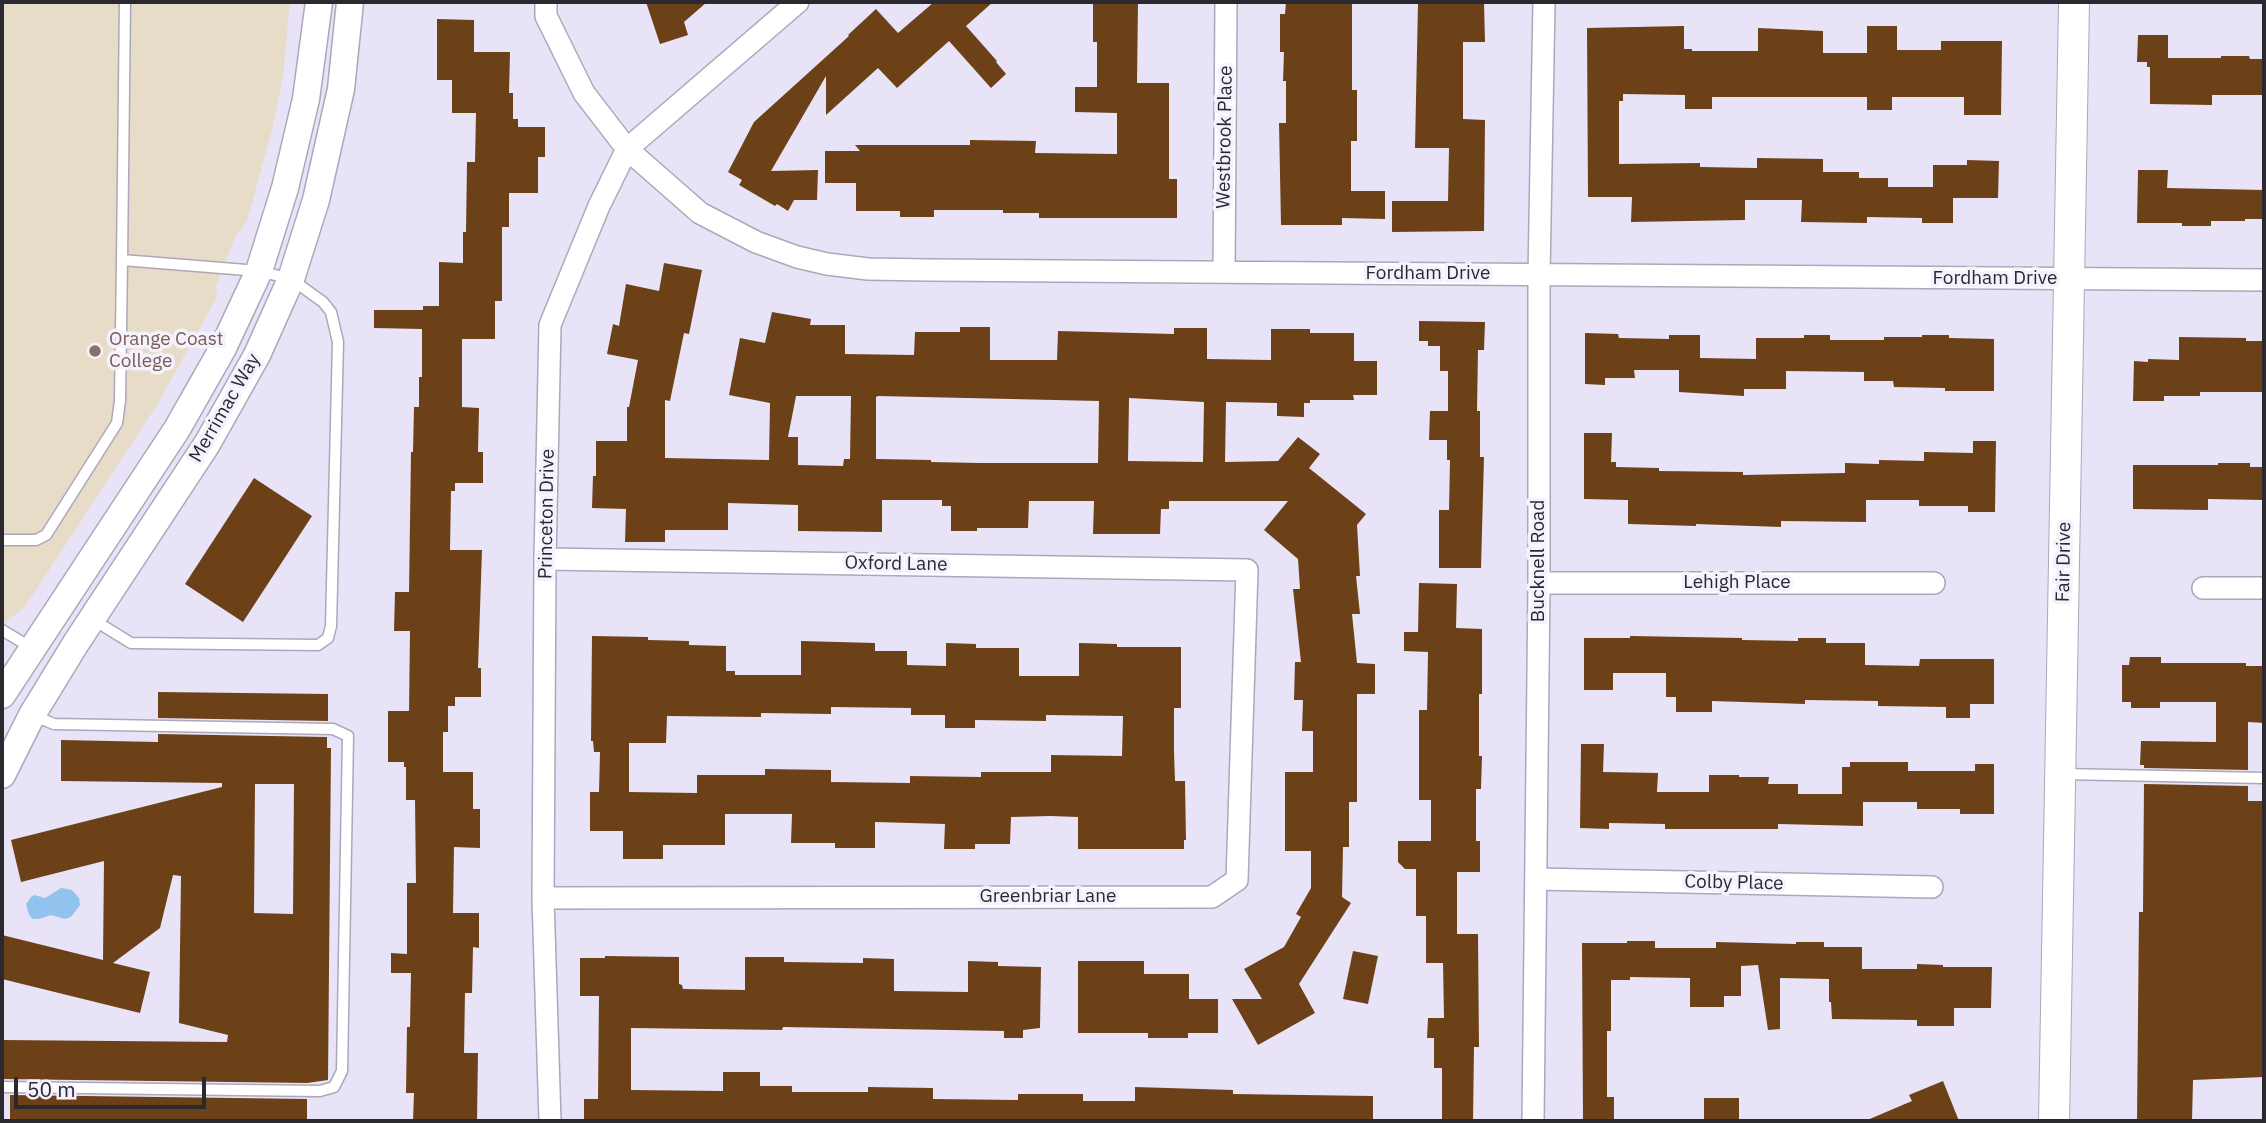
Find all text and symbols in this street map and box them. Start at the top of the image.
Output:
street label: Westbrook Place [1212,65,1238,209]
street label: Fordham Drive [1366,263,1490,285]
street label: Fordham Drive [1933,268,2057,290]
place label: Orange Coast College [109,329,223,373]
marker: Orange Coast College [87,343,103,359]
street label: Merrimac Way [185,350,265,466]
street label: Princeton Drive [534,449,560,579]
street label: Bucknell Road [1528,500,1550,622]
street label: Fair Drive [2052,522,2076,602]
street label: Oxford Lane [844,552,948,576]
street label: Lehigh Place [1683,572,1791,594]
street label: Colby Place [1684,871,1784,895]
street label: Greenbriar Lane [980,886,1116,908]
scale bar [18,1064,210,1108]
text: 50 m [27,1075,76,1103]

